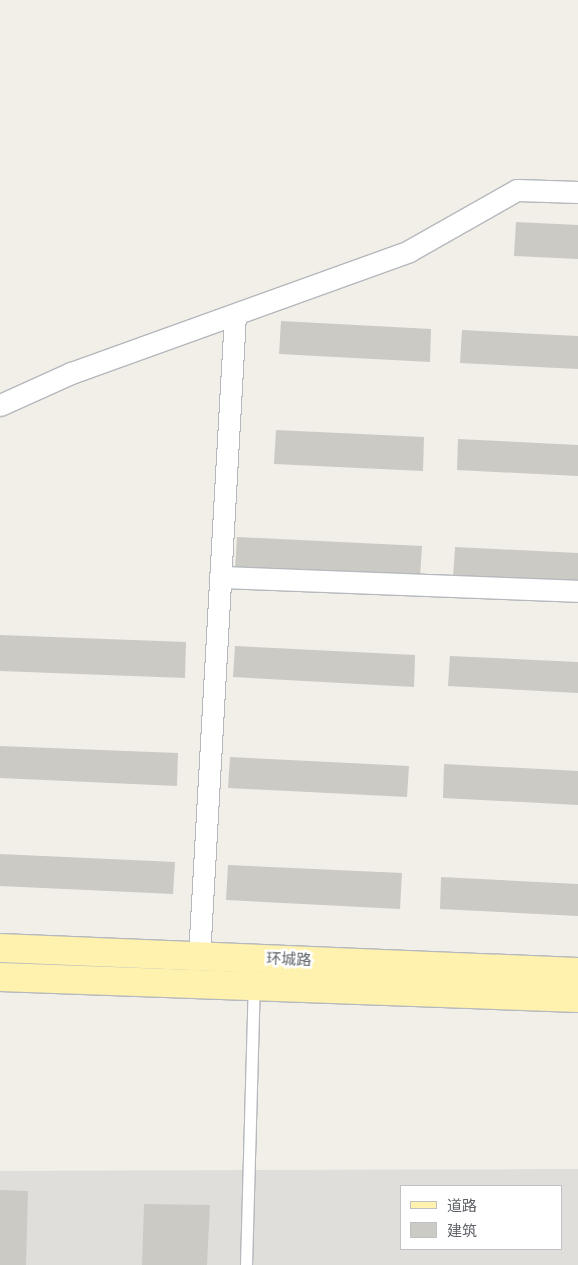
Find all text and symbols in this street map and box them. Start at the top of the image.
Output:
street label: 环城路 [266,950,312,970]
legend [400,1185,563,1250]
text: 道路 [447,1197,477,1216]
text: 建筑 [447,1222,477,1241]

